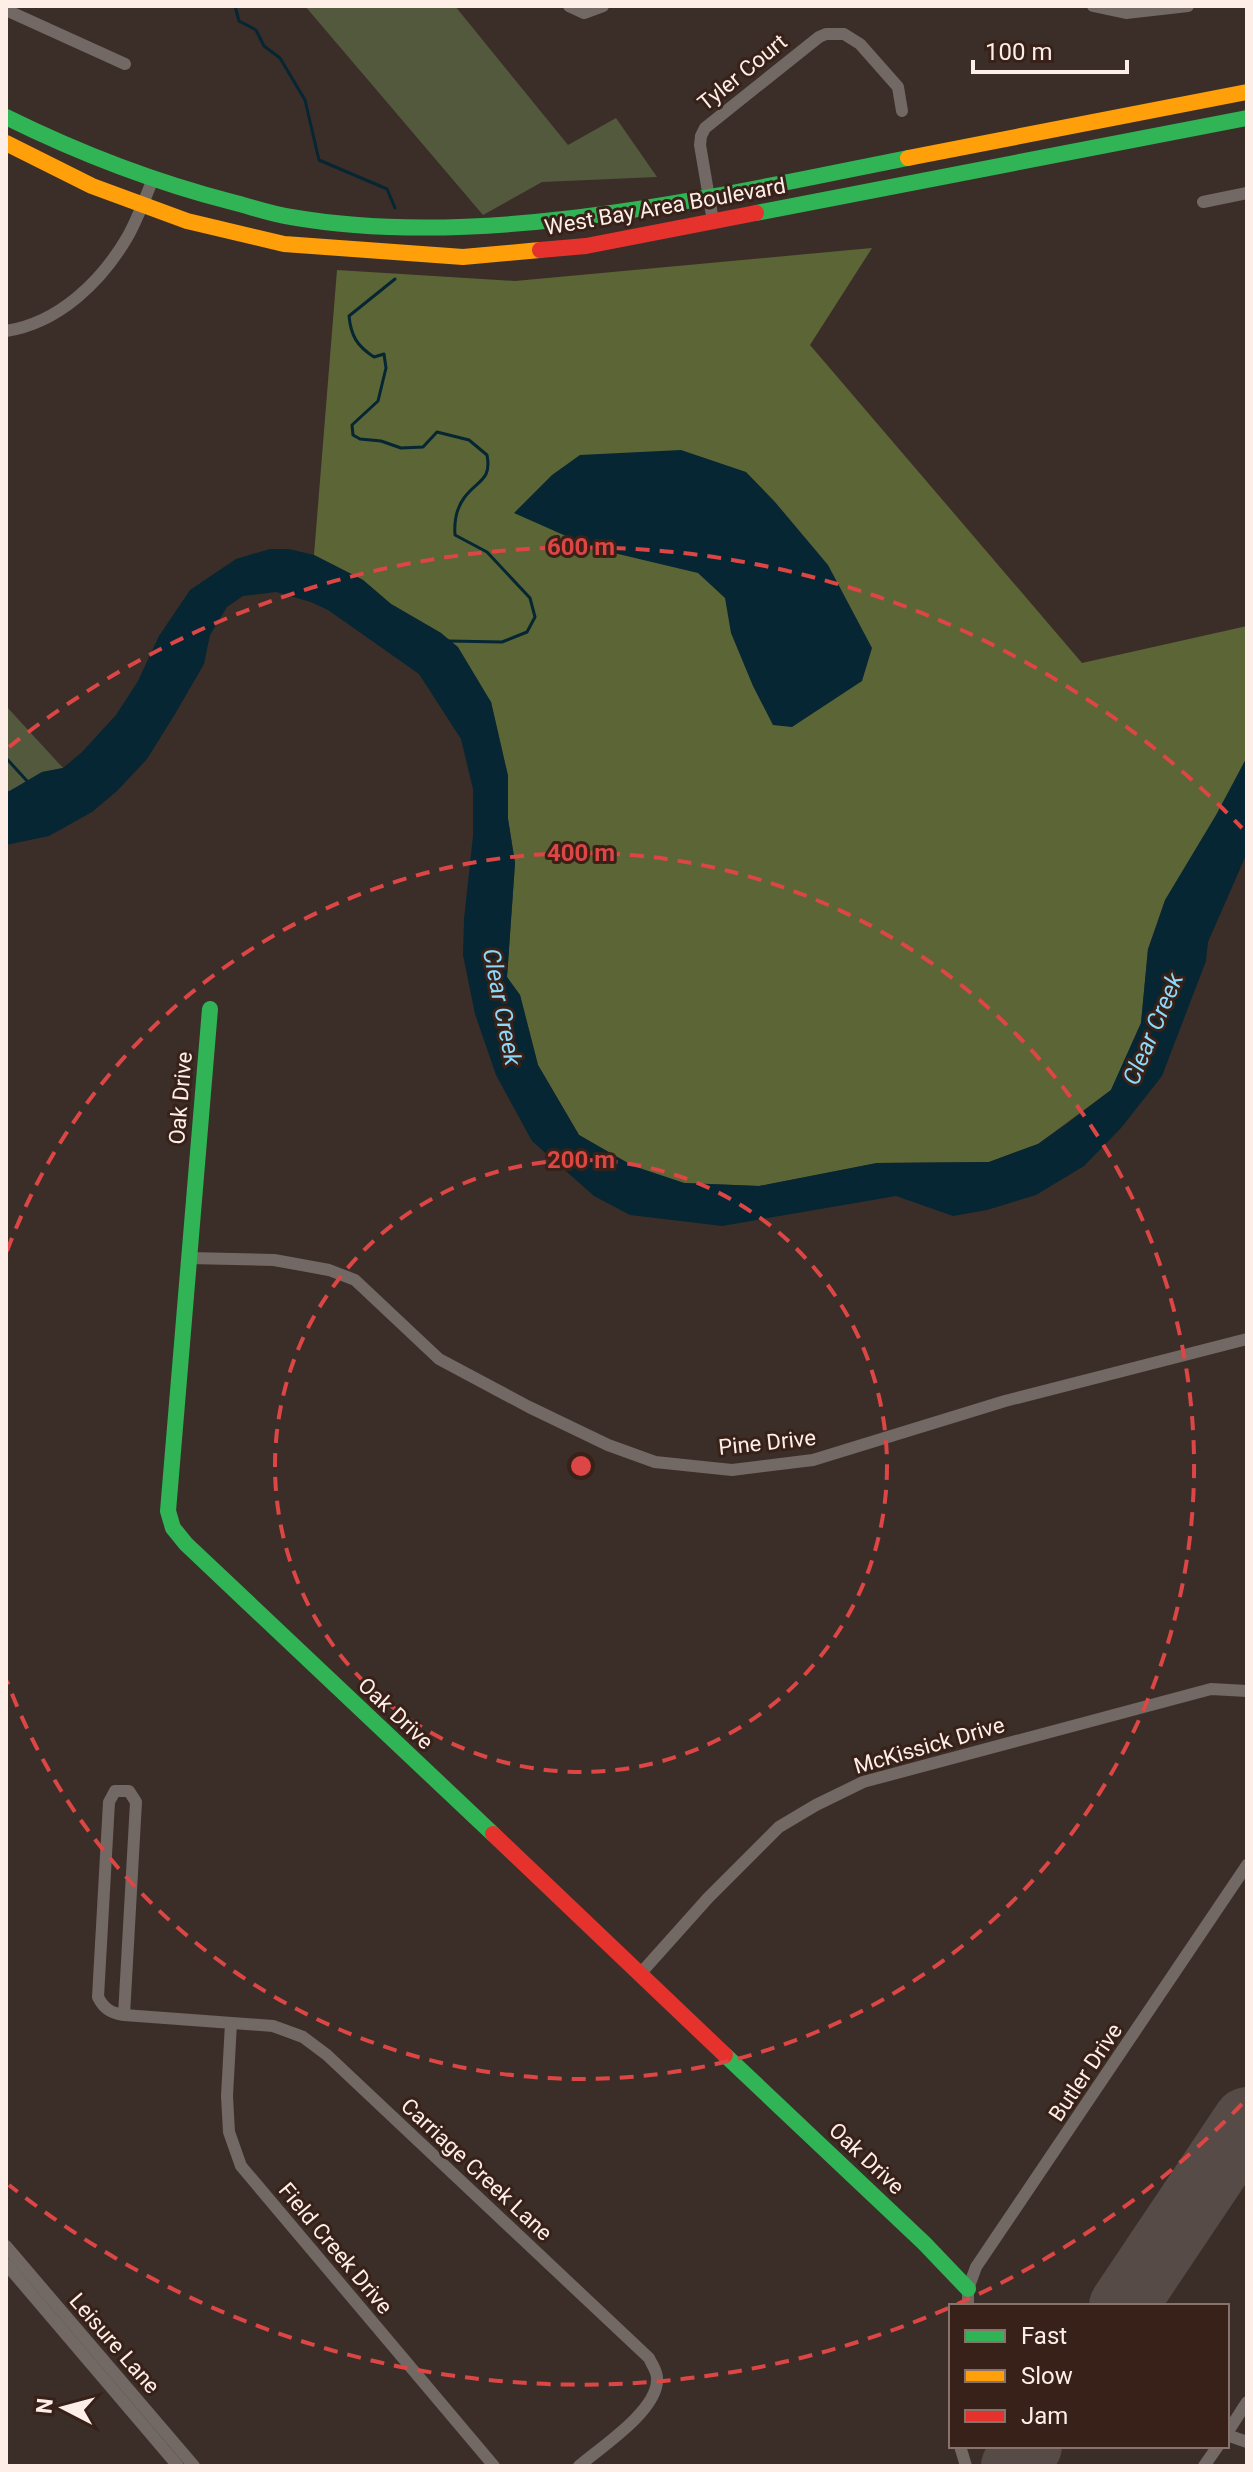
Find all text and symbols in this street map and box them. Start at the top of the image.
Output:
scale bar [973,24,1127,74]
street label: Tyler Court [693,29,792,116]
text: 100 m [985,38,1052,66]
street label: West Bay Area Boulevard [543,173,788,240]
text: 600 m [547,533,615,561]
text: 400 m [547,839,615,867]
water label: Clear Creek [477,946,527,1069]
water label: Clear Creek [1117,968,1190,1089]
street label: Oak Drive [164,1051,197,1146]
text: 200 m [547,1146,615,1174]
street label: Pine Drive [717,1425,817,1460]
centre of rings [567,1452,595,1480]
street label: Oak Drive [353,1672,438,1754]
street label: McKissick Drive [851,1712,1007,1779]
street label: Butler Drive [1044,2019,1127,2126]
street label: Carriage Creek Lane [396,2093,557,2246]
street label: Oak Drive [824,2117,909,2199]
street label: Field Creek Drive [274,2178,398,2319]
street label: Leisure Lane [64,2288,165,2398]
legend [949,2304,1229,2448]
text: Fast [1021,2322,1067,2350]
text: Slow [1021,2362,1073,2390]
north arrow [24,2368,104,2448]
text: N [31,2397,58,2415]
text: Jam [1021,2402,1068,2430]

